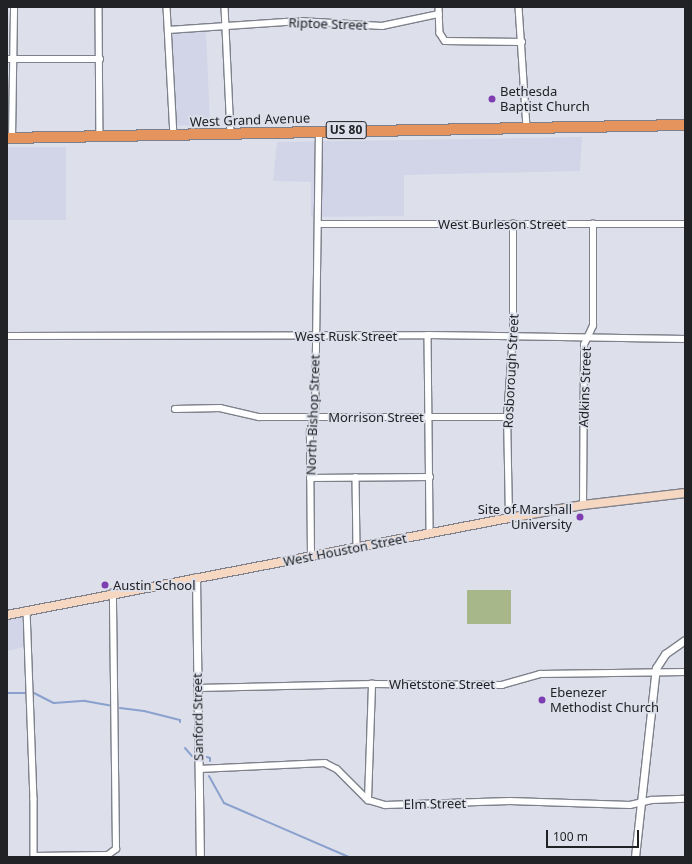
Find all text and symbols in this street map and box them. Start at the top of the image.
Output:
street label: Riptoe Street [288,15,368,33]
place label: Bethesda Baptist Church [500,84,590,115]
marker: Bethesda Baptist Church [487,94,497,104]
street label: West Grand Avenue [190,110,310,130]
road number: US 80 [325,120,367,140]
street label: West Burleson Street [438,216,566,232]
street label: Rosborough Street [500,313,522,429]
street label: West Rusk Street [295,328,397,344]
street label: Adkins Street [576,346,594,428]
street label: North Bishop Street [303,354,323,476]
street label: Morrison Street [328,409,424,425]
place label: Site of Marshall University [478,502,572,533]
marker: Site of Marshall University [575,512,585,522]
street label: West Houston Street [282,530,408,570]
place label: Austin School [113,577,196,593]
marker: Austin School [100,580,110,590]
street label: Sanford Street [189,673,207,761]
street label: Whetstone Street [389,676,495,692]
place label: Ebenezer Methodist Church [550,685,659,716]
marker: Ebenezer Methodist Church [537,695,547,705]
street label: Elm Street [404,796,466,812]
scale bar [548,822,641,848]
text: 100 m [553,828,588,845]

